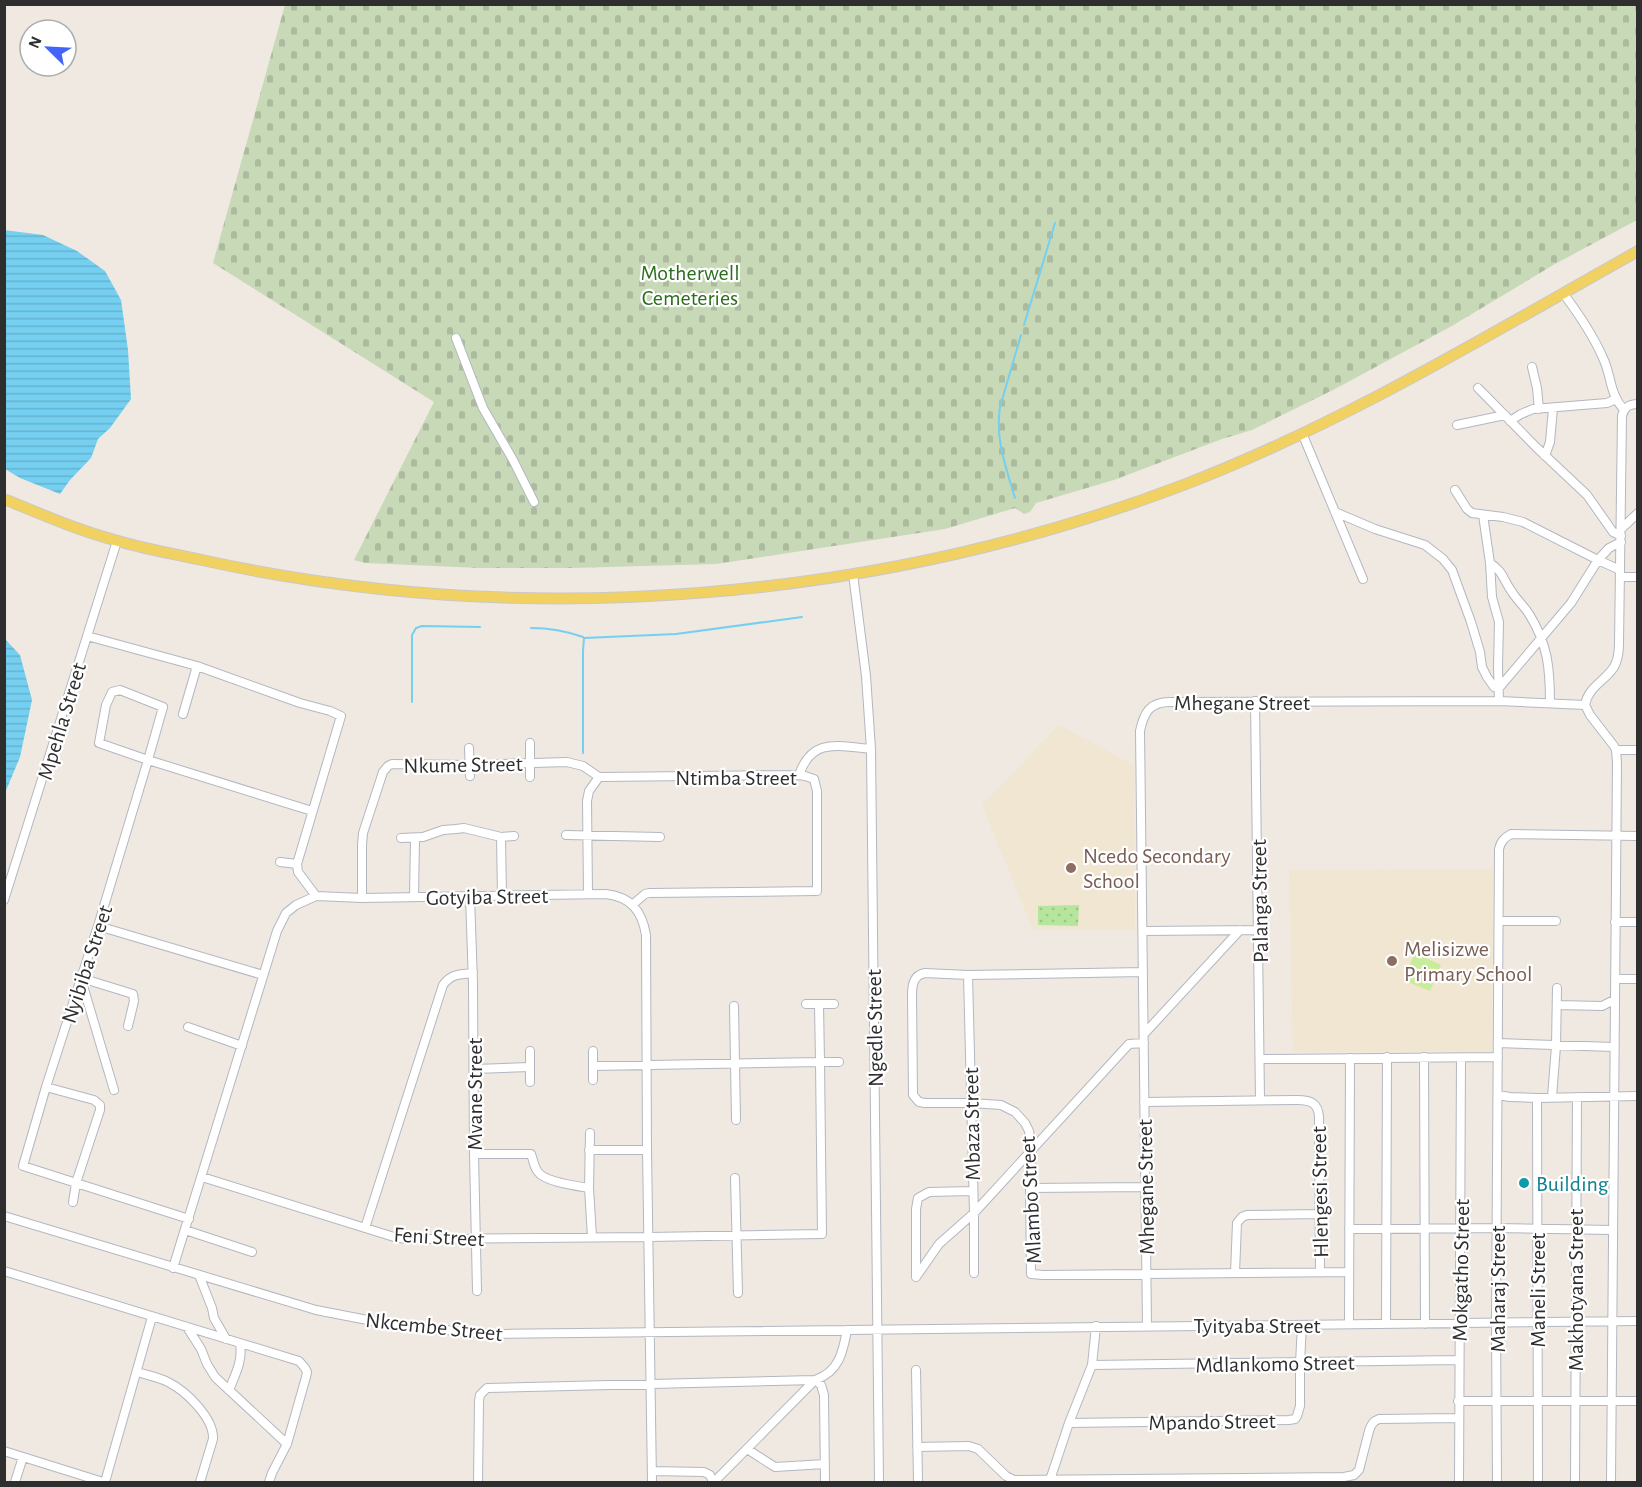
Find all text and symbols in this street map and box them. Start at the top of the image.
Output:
north arrow [18,18,78,78]
text: N [26,34,45,51]
park label: Motherwell Cemeteries [640,262,740,309]
street label: Mpehla Street [34,660,90,782]
street label: Mhegane Street [1174,692,1310,714]
street label: Nkume Street [403,753,523,777]
street label: Ntimba Street [675,767,797,789]
street label: Palanga Street [1248,839,1272,963]
place label: Ncedo Secondary School [1083,845,1231,892]
marker: Ncedo Secondary School [1064,861,1078,875]
street label: Gotyiba Street [426,885,548,909]
street label: Nyibiba Street [58,903,116,1026]
place label: Melisizwe Primary School [1404,938,1532,985]
marker: Melisizwe Primary School [1385,954,1399,968]
street label: Ngedle Street [863,969,887,1087]
street label: Mvane Street [464,1038,486,1150]
street label: Mbaza Street [960,1067,984,1181]
street label: Mhegane Street [1134,1119,1158,1255]
street label: Hlengesi Street [1308,1126,1332,1258]
street label: Mlambo Street [1017,1136,1045,1264]
place label: Building [1536,1173,1609,1195]
marker: Building [1517,1176,1531,1190]
street label: Mokgatho Street [1449,1199,1473,1341]
street label: Makhotyana Street [1565,1209,1587,1371]
street label: Feni Street [393,1224,485,1250]
street label: Maharaj Street [1487,1226,1509,1352]
street label: Maneli Street [1527,1233,1549,1347]
street label: Nkcembe Street [364,1309,504,1345]
street label: Tyityaba Street [1193,1315,1321,1337]
street label: Mdlankomo Street [1195,1352,1355,1376]
street label: Mpando Street [1148,1410,1276,1434]

